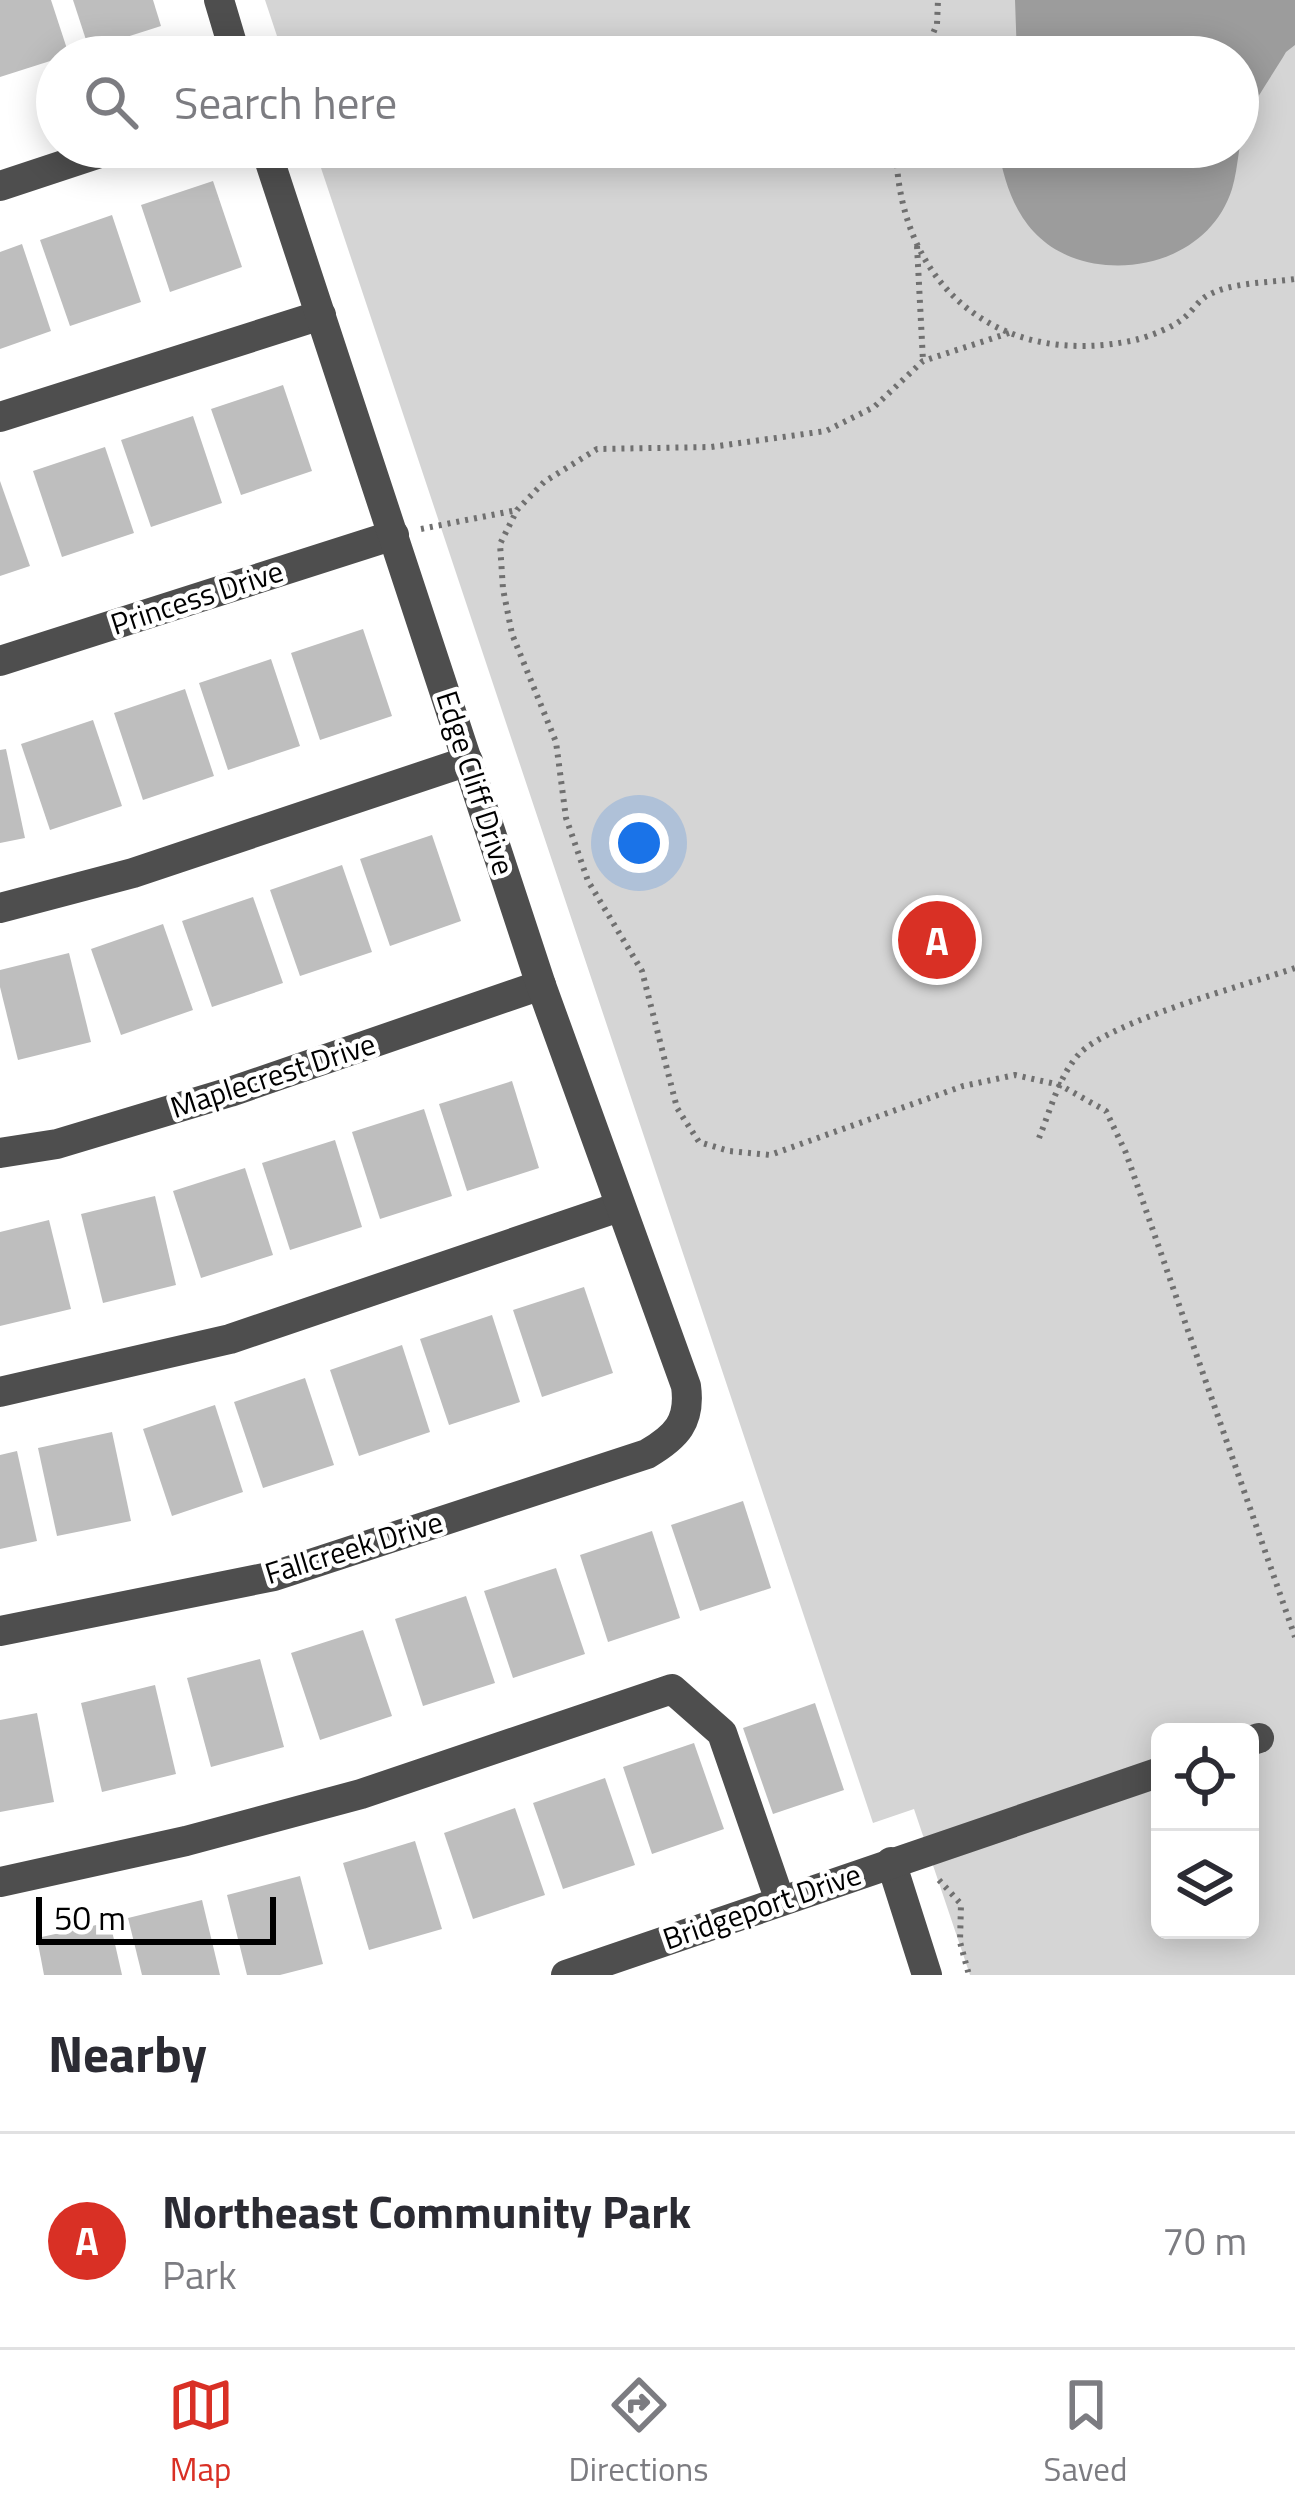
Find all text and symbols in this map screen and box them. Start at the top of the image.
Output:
search box [36,36,1259,168]
text: Search here [174,68,397,136]
icon: search [78,69,144,135]
street label: Princess Drive [104,548,289,647]
street label: Edge Cliff Drive [425,685,527,881]
your location [609,813,669,873]
pin: A [898,895,976,985]
street label: Maplecrest Drive [164,1020,381,1130]
street label: Fallcreek Drive [259,1498,448,1596]
map controls [1151,1723,1259,1939]
button: locate [1151,1723,1259,1831]
button: layers [1151,1831,1259,1939]
street label: Bridgeport Drive [656,1851,867,1961]
scale bar [36,1891,276,1944]
text: 50 m [54,1893,126,1943]
text: Nearby [48,2014,207,2092]
text: Northeast Community Park [162,2177,691,2245]
text: A [75,2211,99,2270]
text: 70 m [1162,2211,1247,2270]
text: Park [162,2245,237,2304]
tab: Map [168,2372,234,2494]
tab: Directions [569,2372,709,2494]
tab: Saved [1044,2372,1127,2494]

